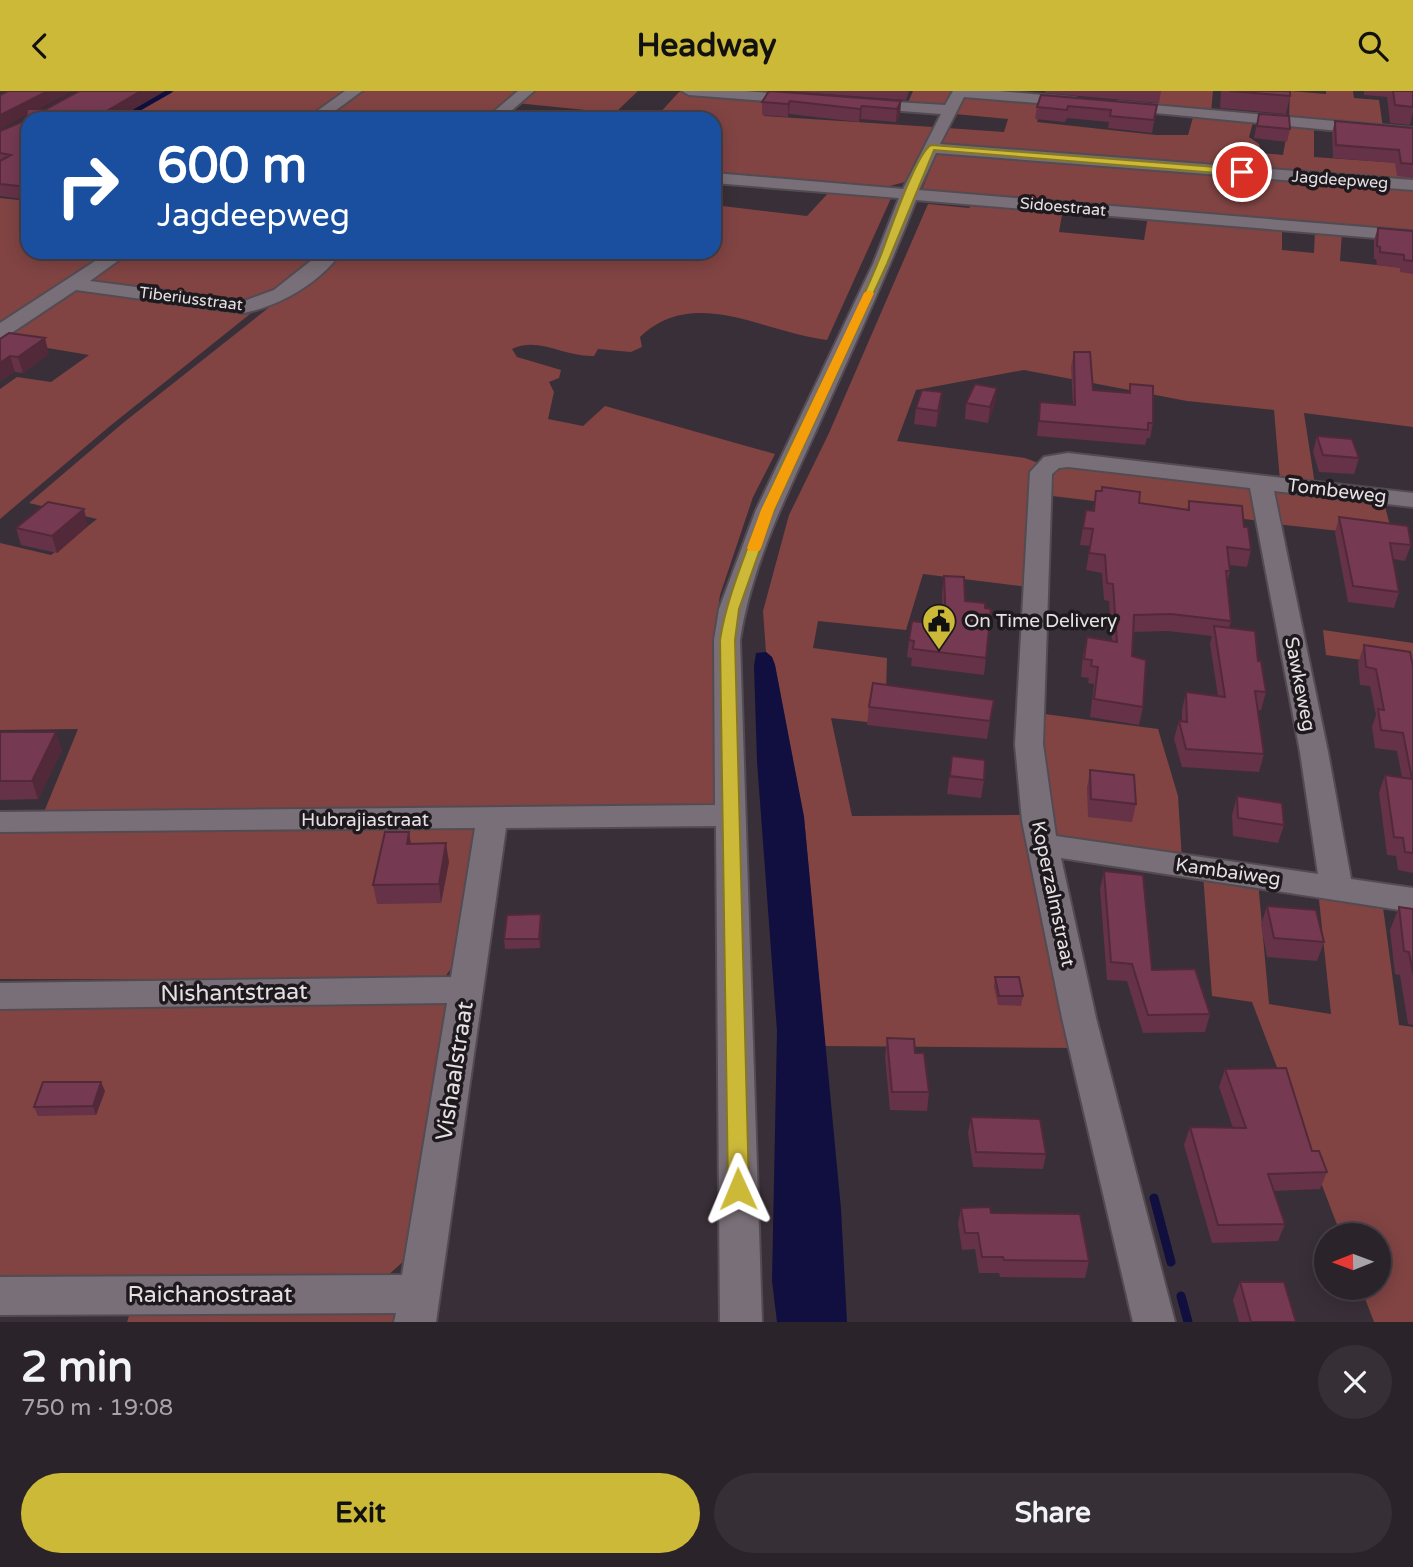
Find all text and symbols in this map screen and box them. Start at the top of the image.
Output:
icon: back [21,27,59,65]
text: Headway [636,27,777,65]
icon: search [1354,27,1392,65]
text: 600 m [157,137,307,196]
icon: right [42,140,133,231]
pin [1212,142,1272,202]
icon: arrive [1223,153,1261,191]
street label: Jagdeepweg [1291,167,1389,193]
street label: Sidoestraat [1019,193,1107,221]
text: Jagdeepweg [157,197,350,235]
street label: Tiberiusstraat [138,283,244,315]
street label: Tombeweg [1286,474,1388,508]
public building icon: On Time Delivery [920,602,958,651]
place label: On Time Delivery [964,610,1117,632]
street label: Sawkeweg [1280,635,1320,733]
street label: Hubrajiastraat [301,809,429,831]
street label: Koperzalmstraat [1027,819,1079,969]
street label: Kambaiweg [1174,854,1282,890]
street label: Nishantstraat [160,978,308,1008]
street label: Vishaalstraat [430,999,480,1143]
position arrow [701,1152,775,1226]
north arrow [1314,1223,1391,1300]
map controls [1314,1223,1391,1300]
street label: Raichanostraat [127,1281,293,1309]
text: 2 min [21,1342,133,1393]
button: close [1318,1345,1392,1419]
text: 750 m · 19:08 [21,1394,173,1422]
button: Exit [21,1473,700,1553]
button: Share [714,1473,1392,1553]

